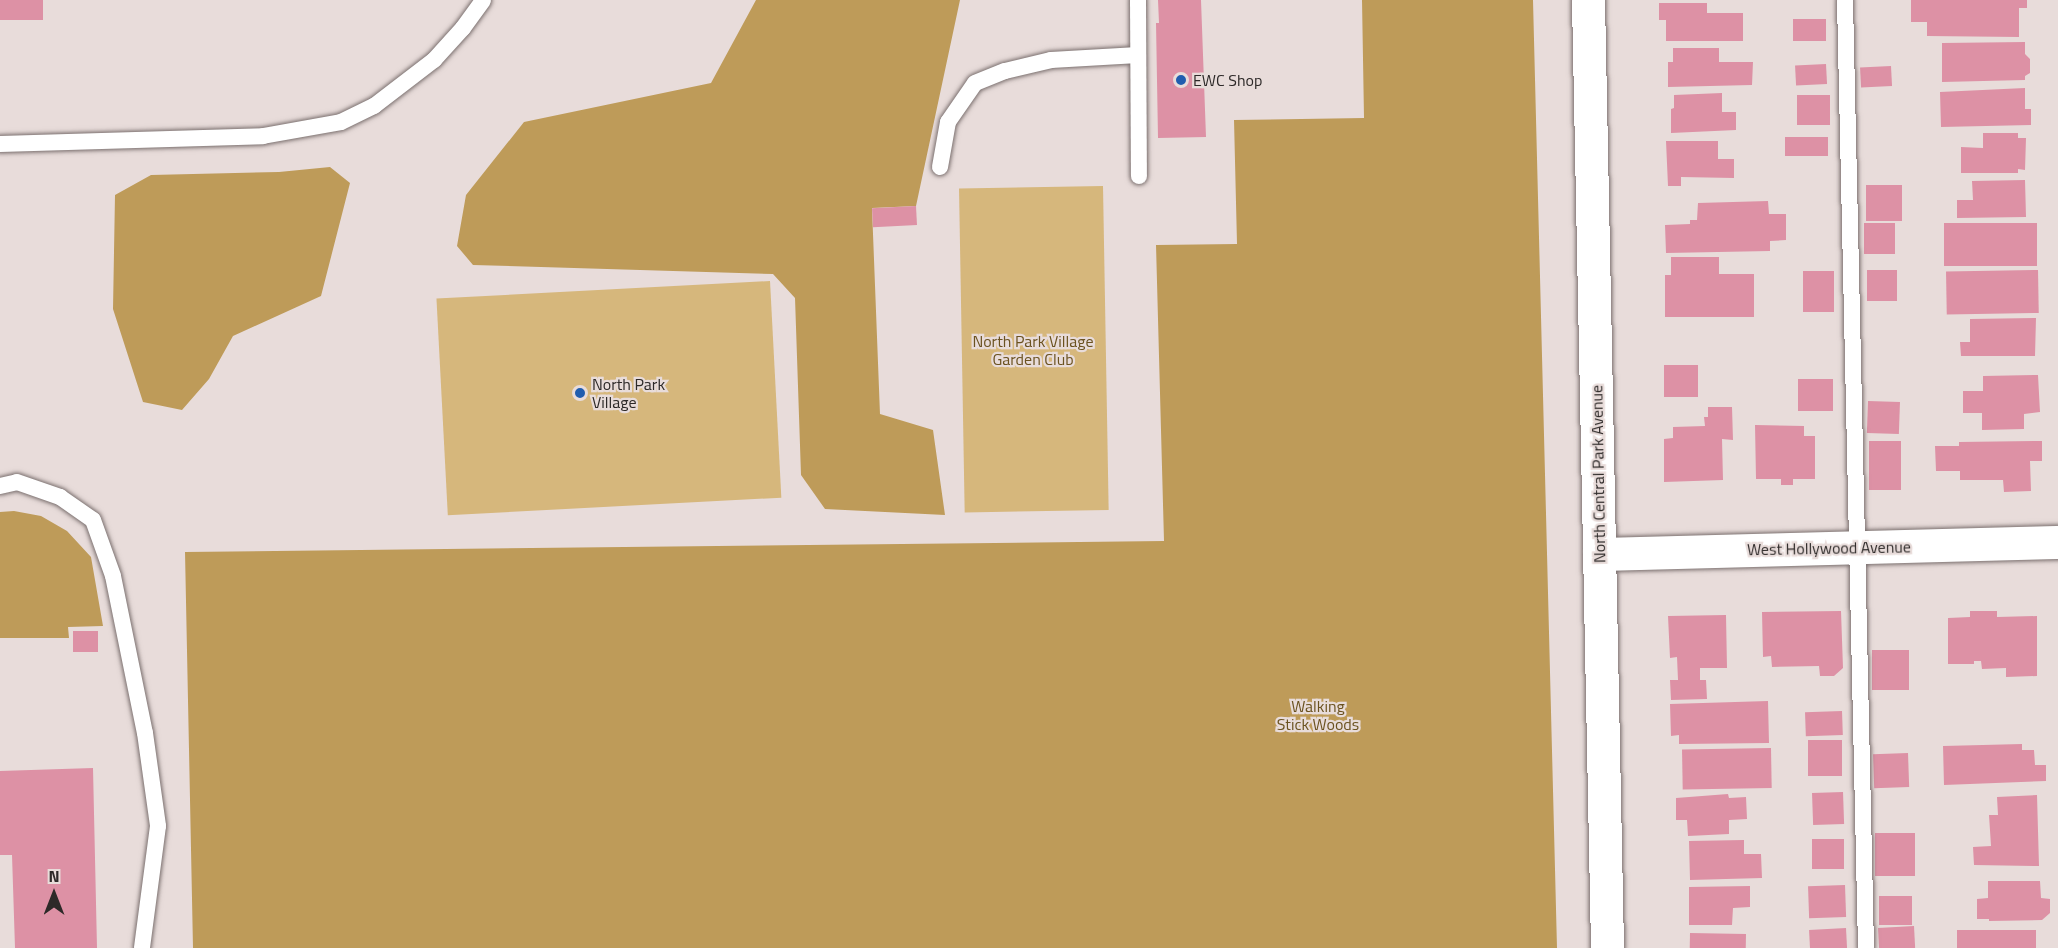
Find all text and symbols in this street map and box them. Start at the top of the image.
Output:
place label: EWC Shop [1193,70,1262,90]
marker: EWC Shop [1174,73,1188,87]
park label: North Park Village Garden Club [972,331,1094,369]
place label: North Park Village [592,374,665,412]
street label: North Central Park Avenue [1587,385,1609,563]
marker: North Park Village [573,386,587,400]
street label: West Hollywood Avenue [1747,537,1911,559]
park label: Walking Stick Woods [1277,696,1359,734]
north arrow [24,864,84,924]
text: N [48,864,60,888]

